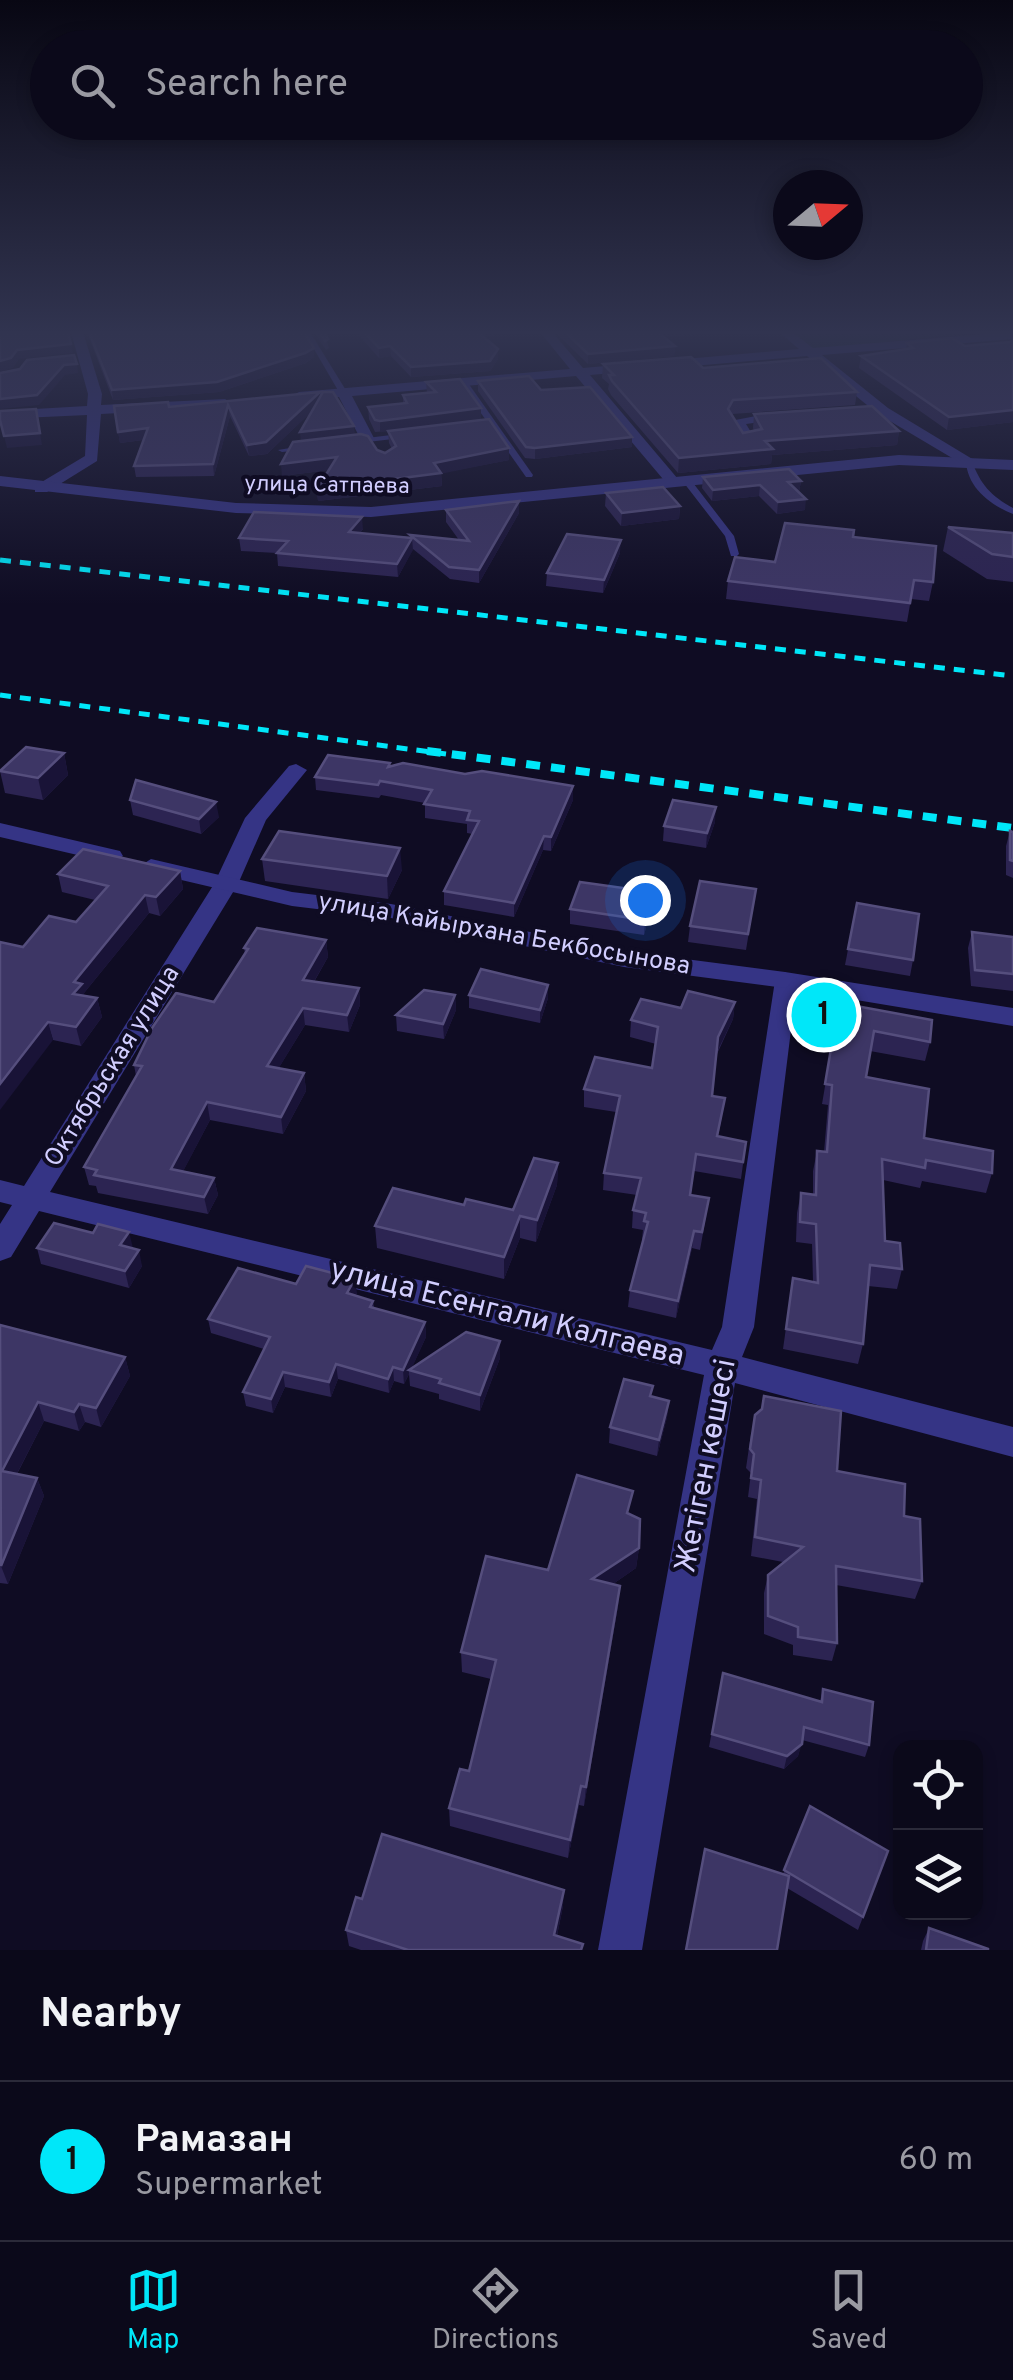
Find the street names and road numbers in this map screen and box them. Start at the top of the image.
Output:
street label: улица Сатпаева [244,471,410,501]
street label: улица Кайырхана Бекбосынова [315,886,693,984]
street label: Октябрьская улица [38,960,188,1174]
street label: улица Есенгали Калгаева [326,1252,688,1376]
street label: Жетіген көшесі [668,1356,746,1576]

